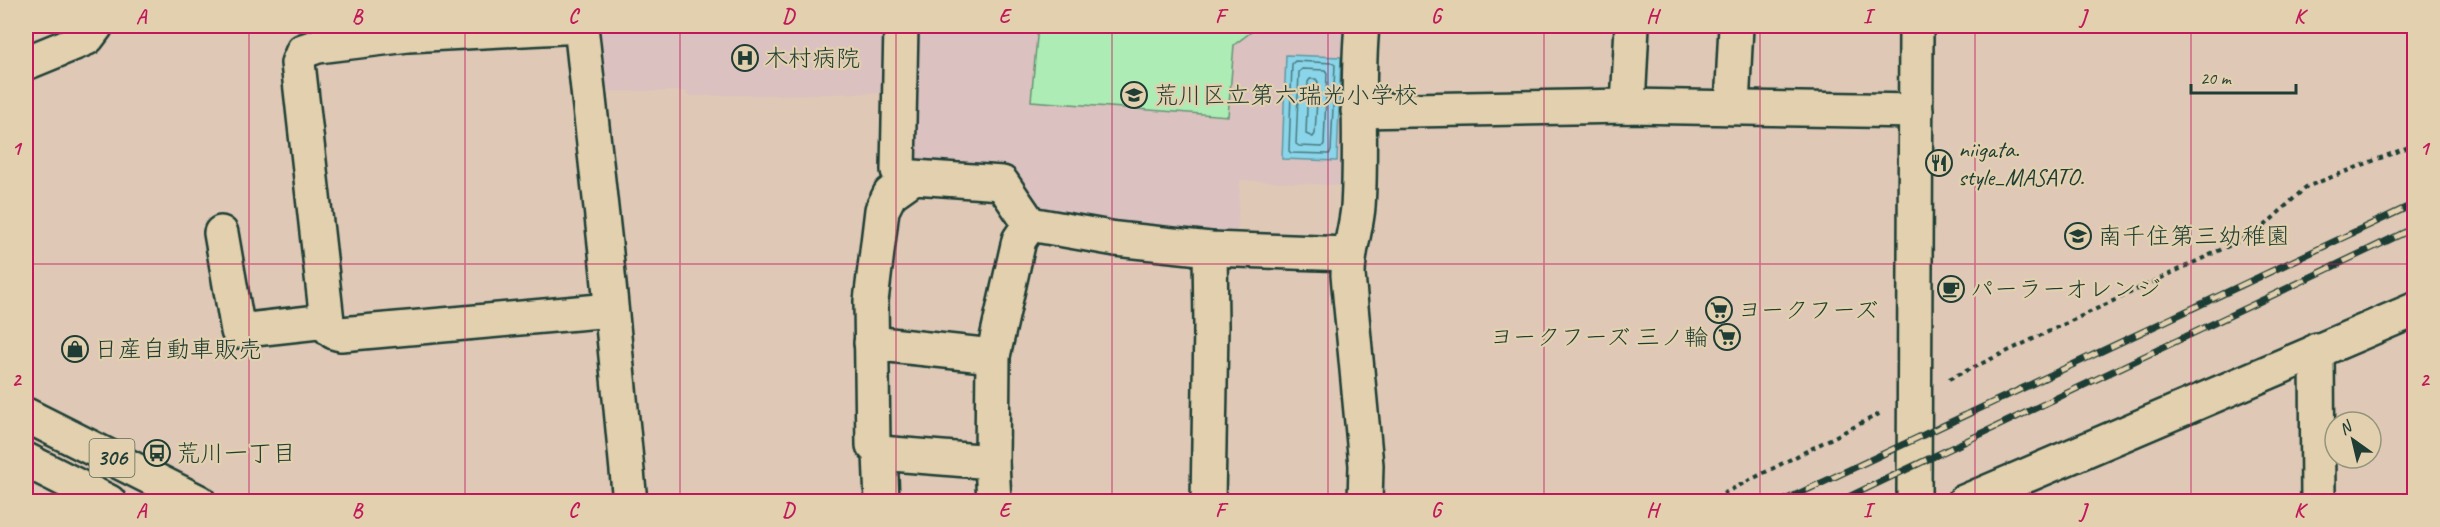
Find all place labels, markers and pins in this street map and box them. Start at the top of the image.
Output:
hospital icon: 木村病院 [730,43,760,73]
place label: 木村病院 [764,43,860,73]
school or university icon: 荒川区立第六瑞光小学校 [1119,80,1149,110]
place label: 荒川区立第六瑞光小学校 [1154,80,1418,110]
place label: niigata. style_MASATO. [1958,134,2084,192]
restaurant icon: niigata. style_MASATO. [1924,148,1954,178]
school or university icon: 南千住第三幼稚園 [2063,221,2093,251]
place label: 南千住第三幼稚園 [2098,221,2290,251]
cafe icon: パーラーオレンジ [1936,274,1966,304]
place label: パーラーオレンジ [1970,274,2161,304]
supermarket icon: ヨークフーズ [1704,295,1734,325]
place label: ヨークフーズ [1738,295,1878,325]
place label: ヨークフーズ 三ノ輪 [1490,322,1708,352]
supermarket icon: ヨークフーズ 三ノ輪 [1712,322,1742,352]
shop icon: 日産自動車販売 [60,334,90,364]
place label: 日産自動車販売 [94,334,262,364]
bus stop icon: 荒川一丁目 [142,438,172,468]
place label: 荒川一丁目 [176,438,296,468]

